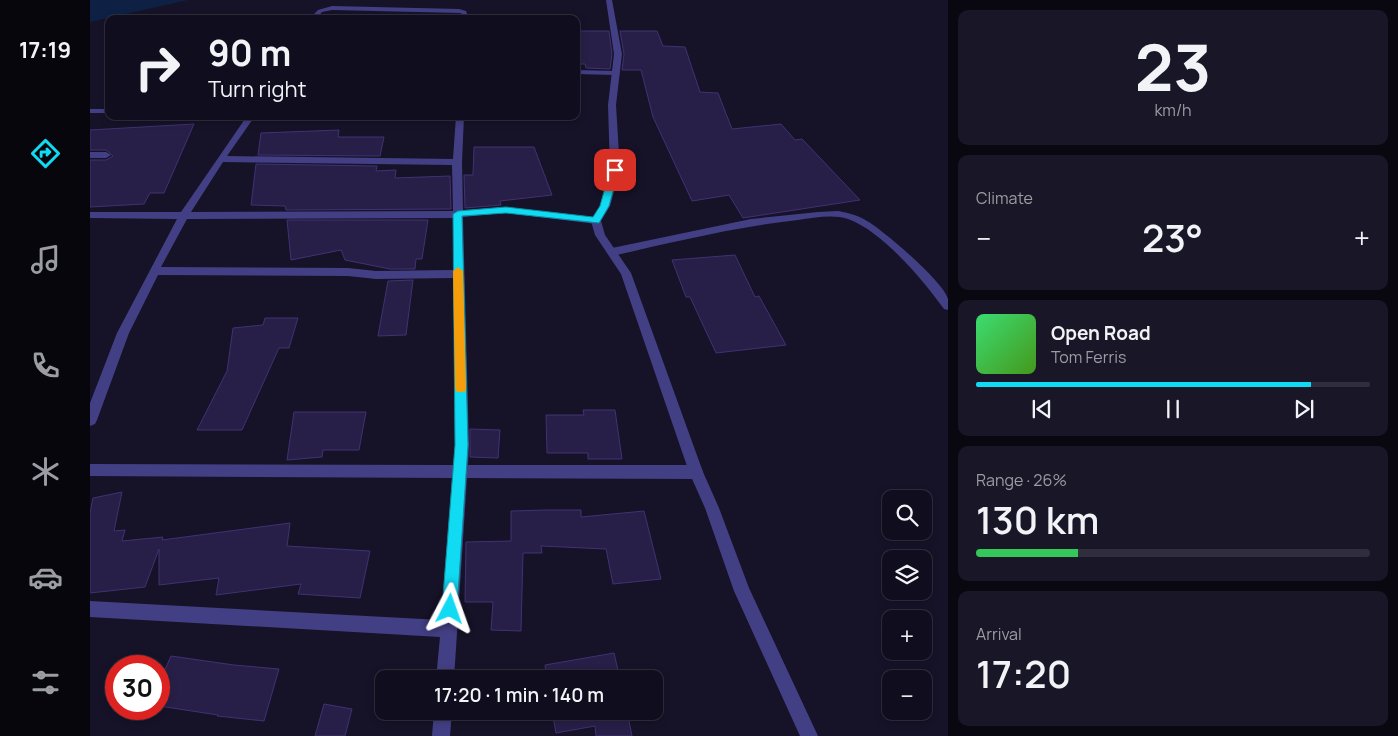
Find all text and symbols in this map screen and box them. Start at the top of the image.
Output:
text: 23 [1135,22,1211,111]
text: 90 m [208,29,291,77]
text: 17:19 [19,35,71,65]
icon: right [125,35,190,100]
text: Turn right [208,74,306,104]
text: km/h [1154,99,1192,121]
icon: directions [28,136,63,171]
pin [594,149,636,191]
icon: arrive [601,156,629,184]
text: Climate [976,187,1033,209]
text: 23° [1142,211,1203,263]
text: − [976,219,991,257]
text: + [1354,219,1370,257]
icon: music [28,242,63,277]
text: Open Road [1051,320,1151,346]
text: Tom Ferris [1051,346,1126,368]
icon: phone [28,348,63,383]
icon: previous [1028,395,1056,423]
icon: pause [1159,395,1187,423]
icon: next [1290,395,1318,423]
icon: climate [28,454,63,489]
text: Range · 26% [976,469,1067,491]
map controls [882,490,932,720]
button: search [882,490,932,540]
text: 130 km [976,493,1099,545]
button: layers [882,550,932,600]
icon: car [28,560,63,595]
position arrow [423,582,475,634]
button: + [882,610,932,660]
text: Arrival [976,623,1022,645]
text: 17:20 [976,647,1071,699]
speed limit sign: 30 [105,655,170,720]
icon: filters [28,665,63,700]
button: − [882,670,932,720]
text: 17:20 · 1 min · 140 m [434,682,604,708]

